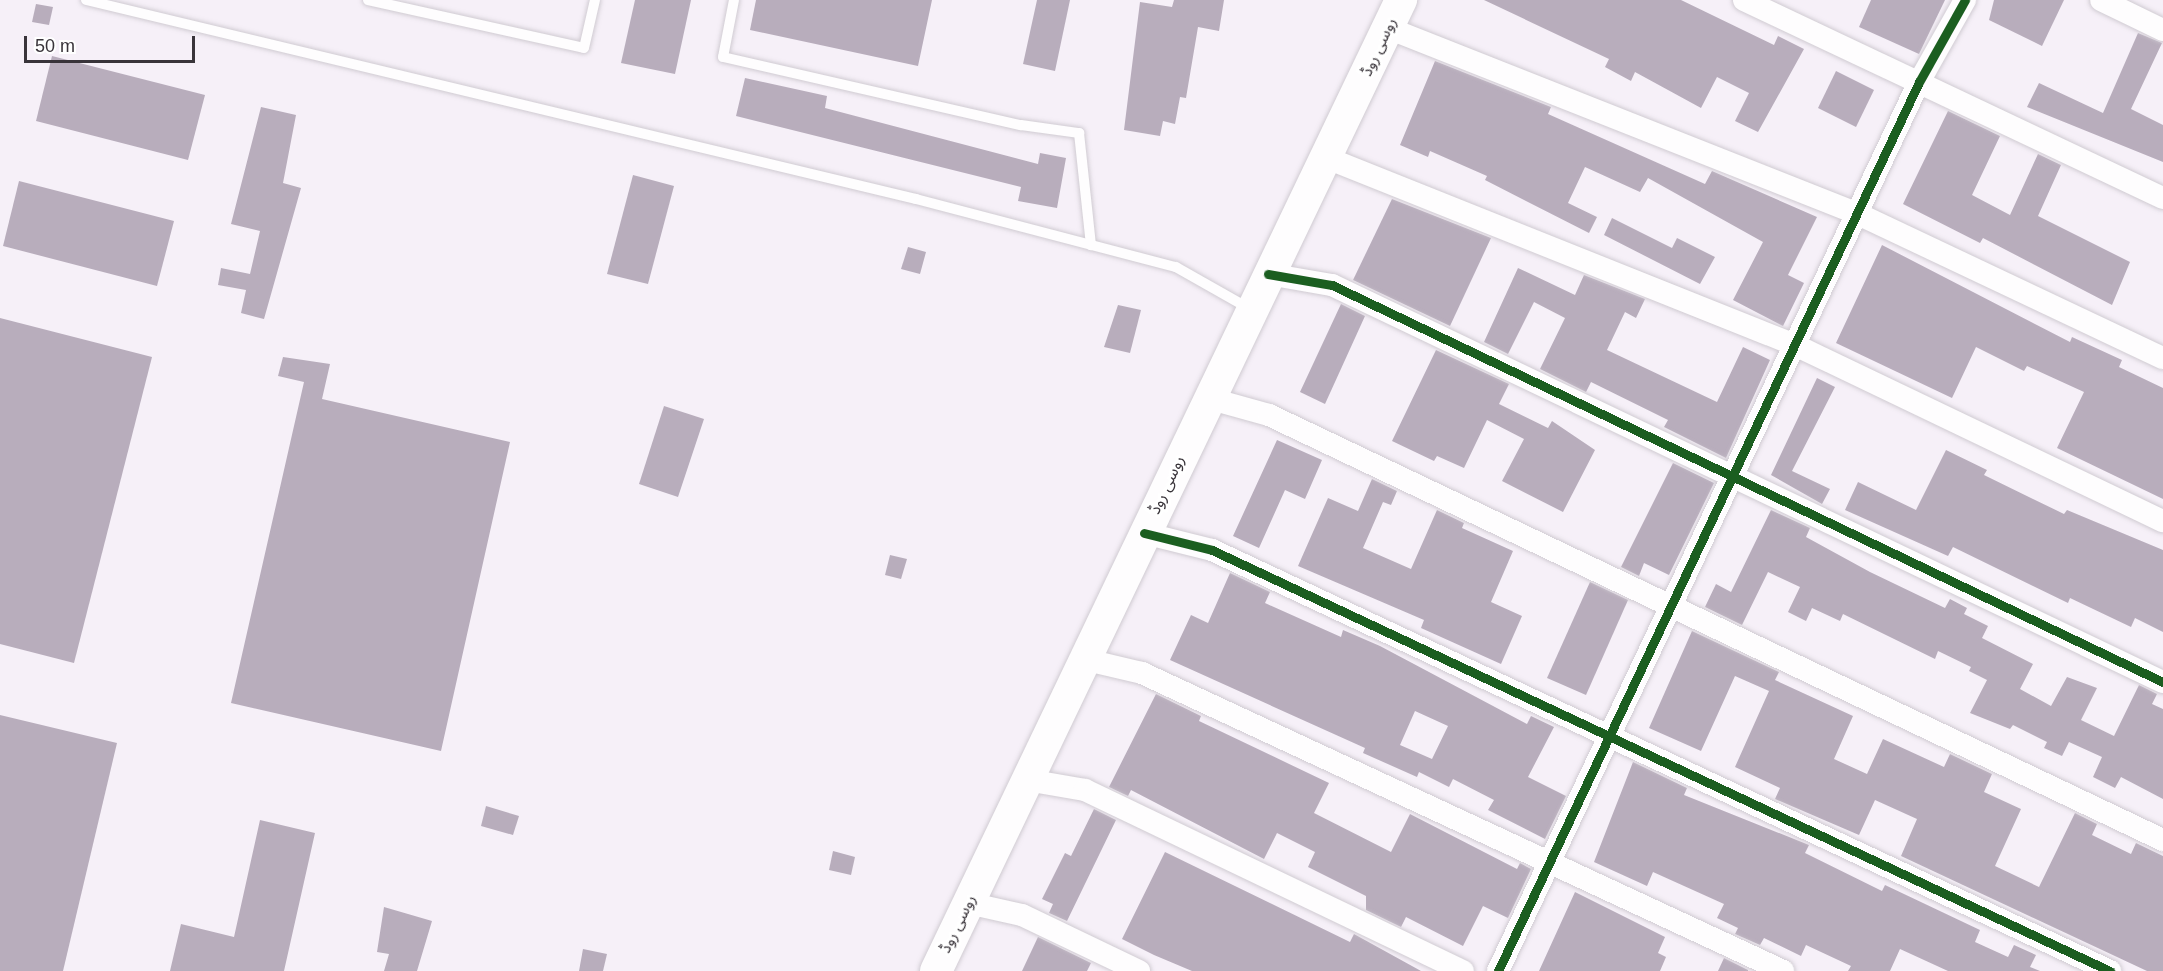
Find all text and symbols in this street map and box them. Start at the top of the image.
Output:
street label: روسی روڈ [1357,15,1401,79]
scale bar [27,24,198,62]
text: 50 m [35,36,75,56]
street label: روسی روڈ [1145,453,1189,517]
street label: روسی روڈ [936,892,980,956]

